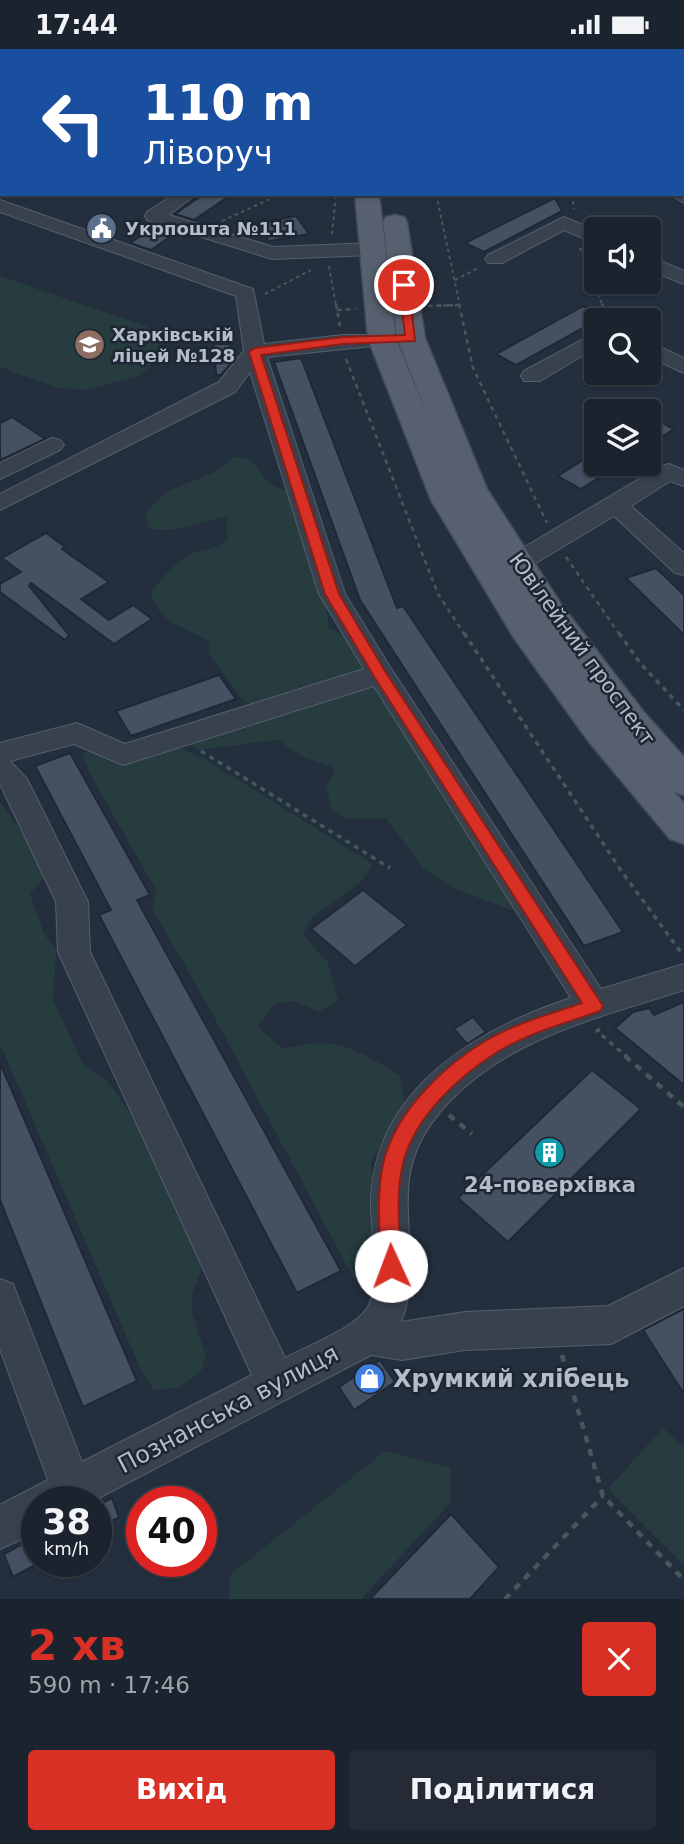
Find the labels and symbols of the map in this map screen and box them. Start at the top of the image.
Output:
public building icon: Укрпошта №111 [85,212,119,246]
place label: Укрпошта №111 [125,218,296,239]
pin [374,255,434,315]
place label: Харківській ліцей №128 [112,324,235,366]
school or university icon: Харківській ліцей №128 [72,328,106,362]
street label: Ювілейний проспект [504,548,660,750]
building icon: 24-поверхівка [533,1136,567,1170]
place label: 24-поверхівка [464,1173,636,1197]
position arrow [354,1229,428,1303]
street label: Познанська вулиця [113,1339,343,1479]
shop icon: Хрумкий хлібець [353,1362,387,1396]
place label: Хрумкий хлібець [393,1365,630,1393]
speed limit sign: 40 [126,1486,217,1577]

